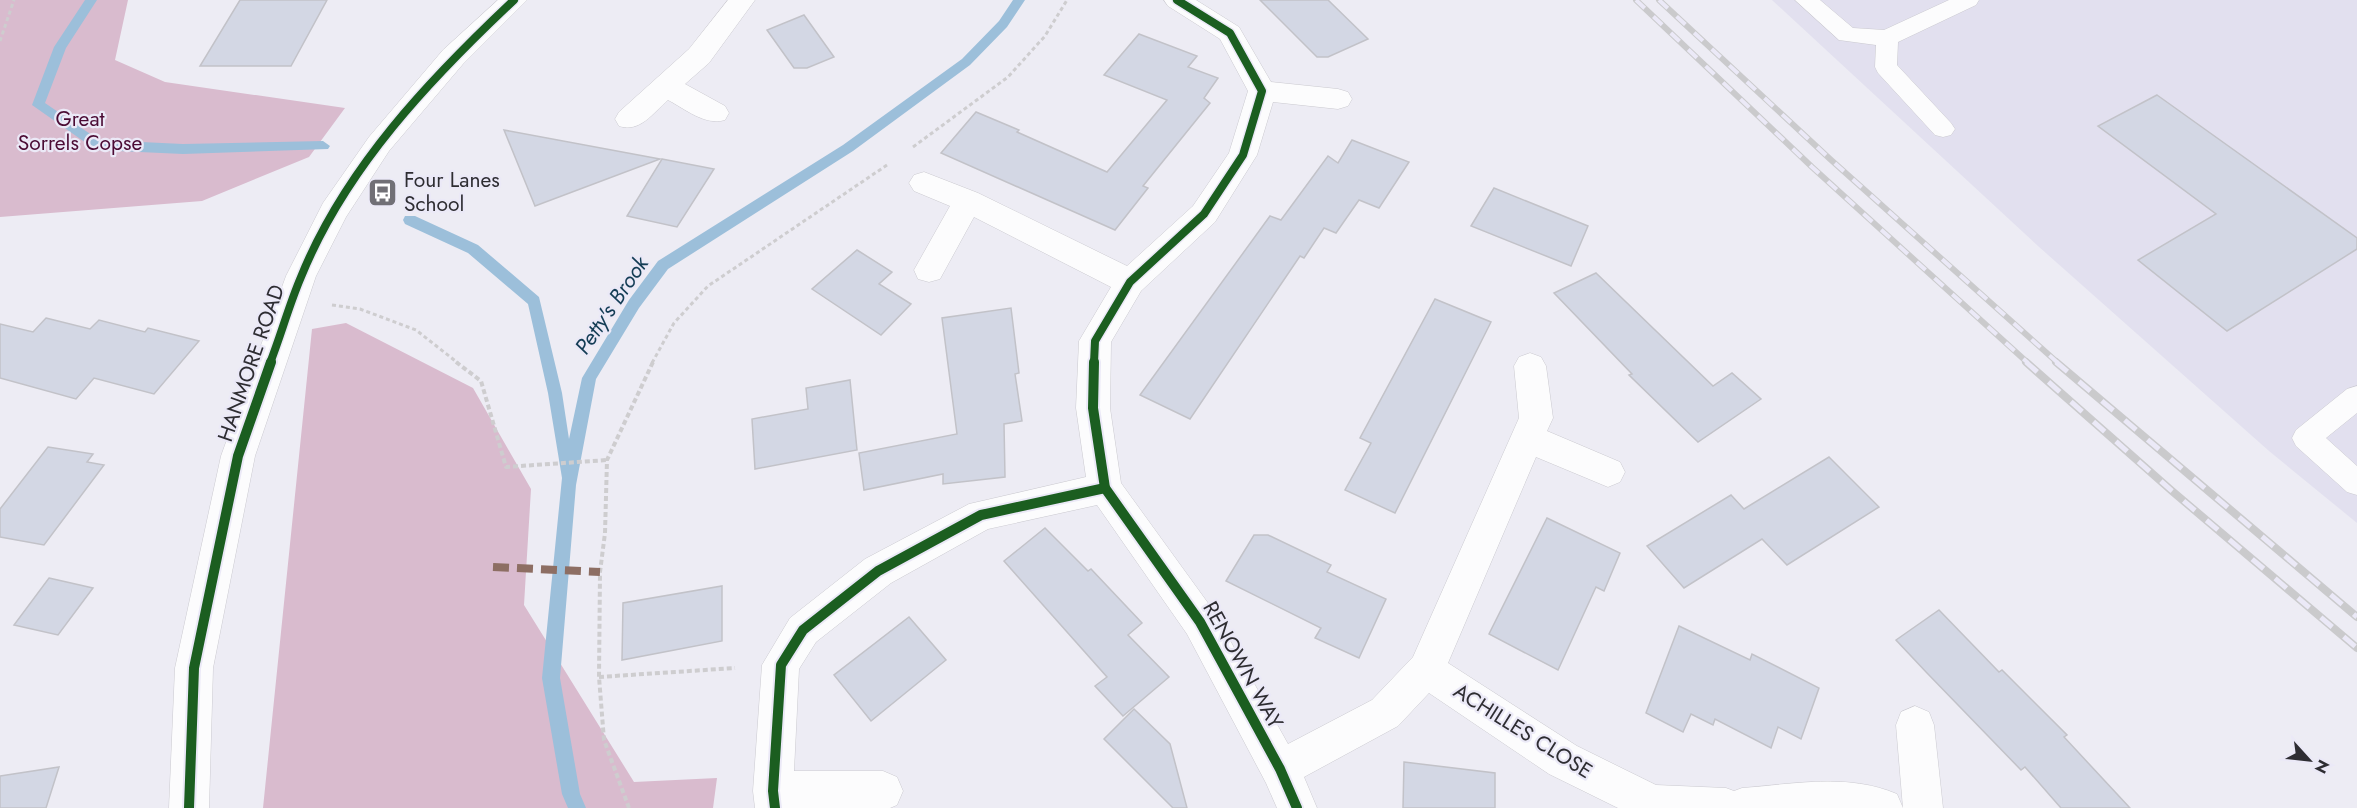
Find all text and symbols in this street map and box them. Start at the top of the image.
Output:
park label: Great Sorrels Copse [18,104,142,158]
place label: Four Lanes School [404,165,500,219]
bus stop icon: Four Lanes School [367,176,399,208]
water label: Petty's Brook [566,248,657,361]
street label: HANMORE ROAD [210,280,292,446]
street label: RENOWN WAY [1196,596,1291,734]
street label: ACHILLES CLOSE [1448,676,1598,786]
north arrow [2279,730,2339,790]
text: N [2309,756,2335,777]

